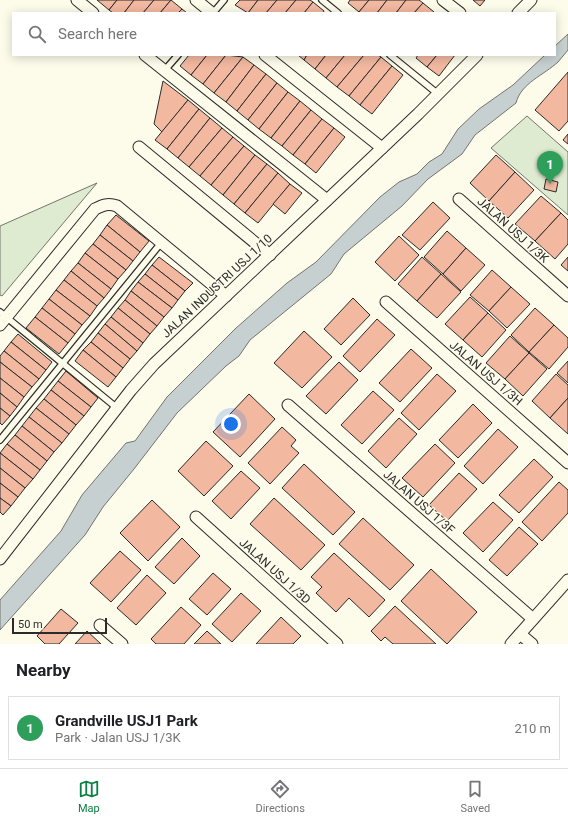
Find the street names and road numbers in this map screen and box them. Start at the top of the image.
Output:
street label: JALAN USJ 1/3K [475,194,552,266]
street label: JALAN INDUSTRI USJ 1/10 [159,231,275,341]
street label: JALAN USJ 1/3H [447,338,525,408]
street label: JALAN USJ 1/3F [381,467,458,537]
street label: JALAN USJ 1/3D [236,535,314,607]

